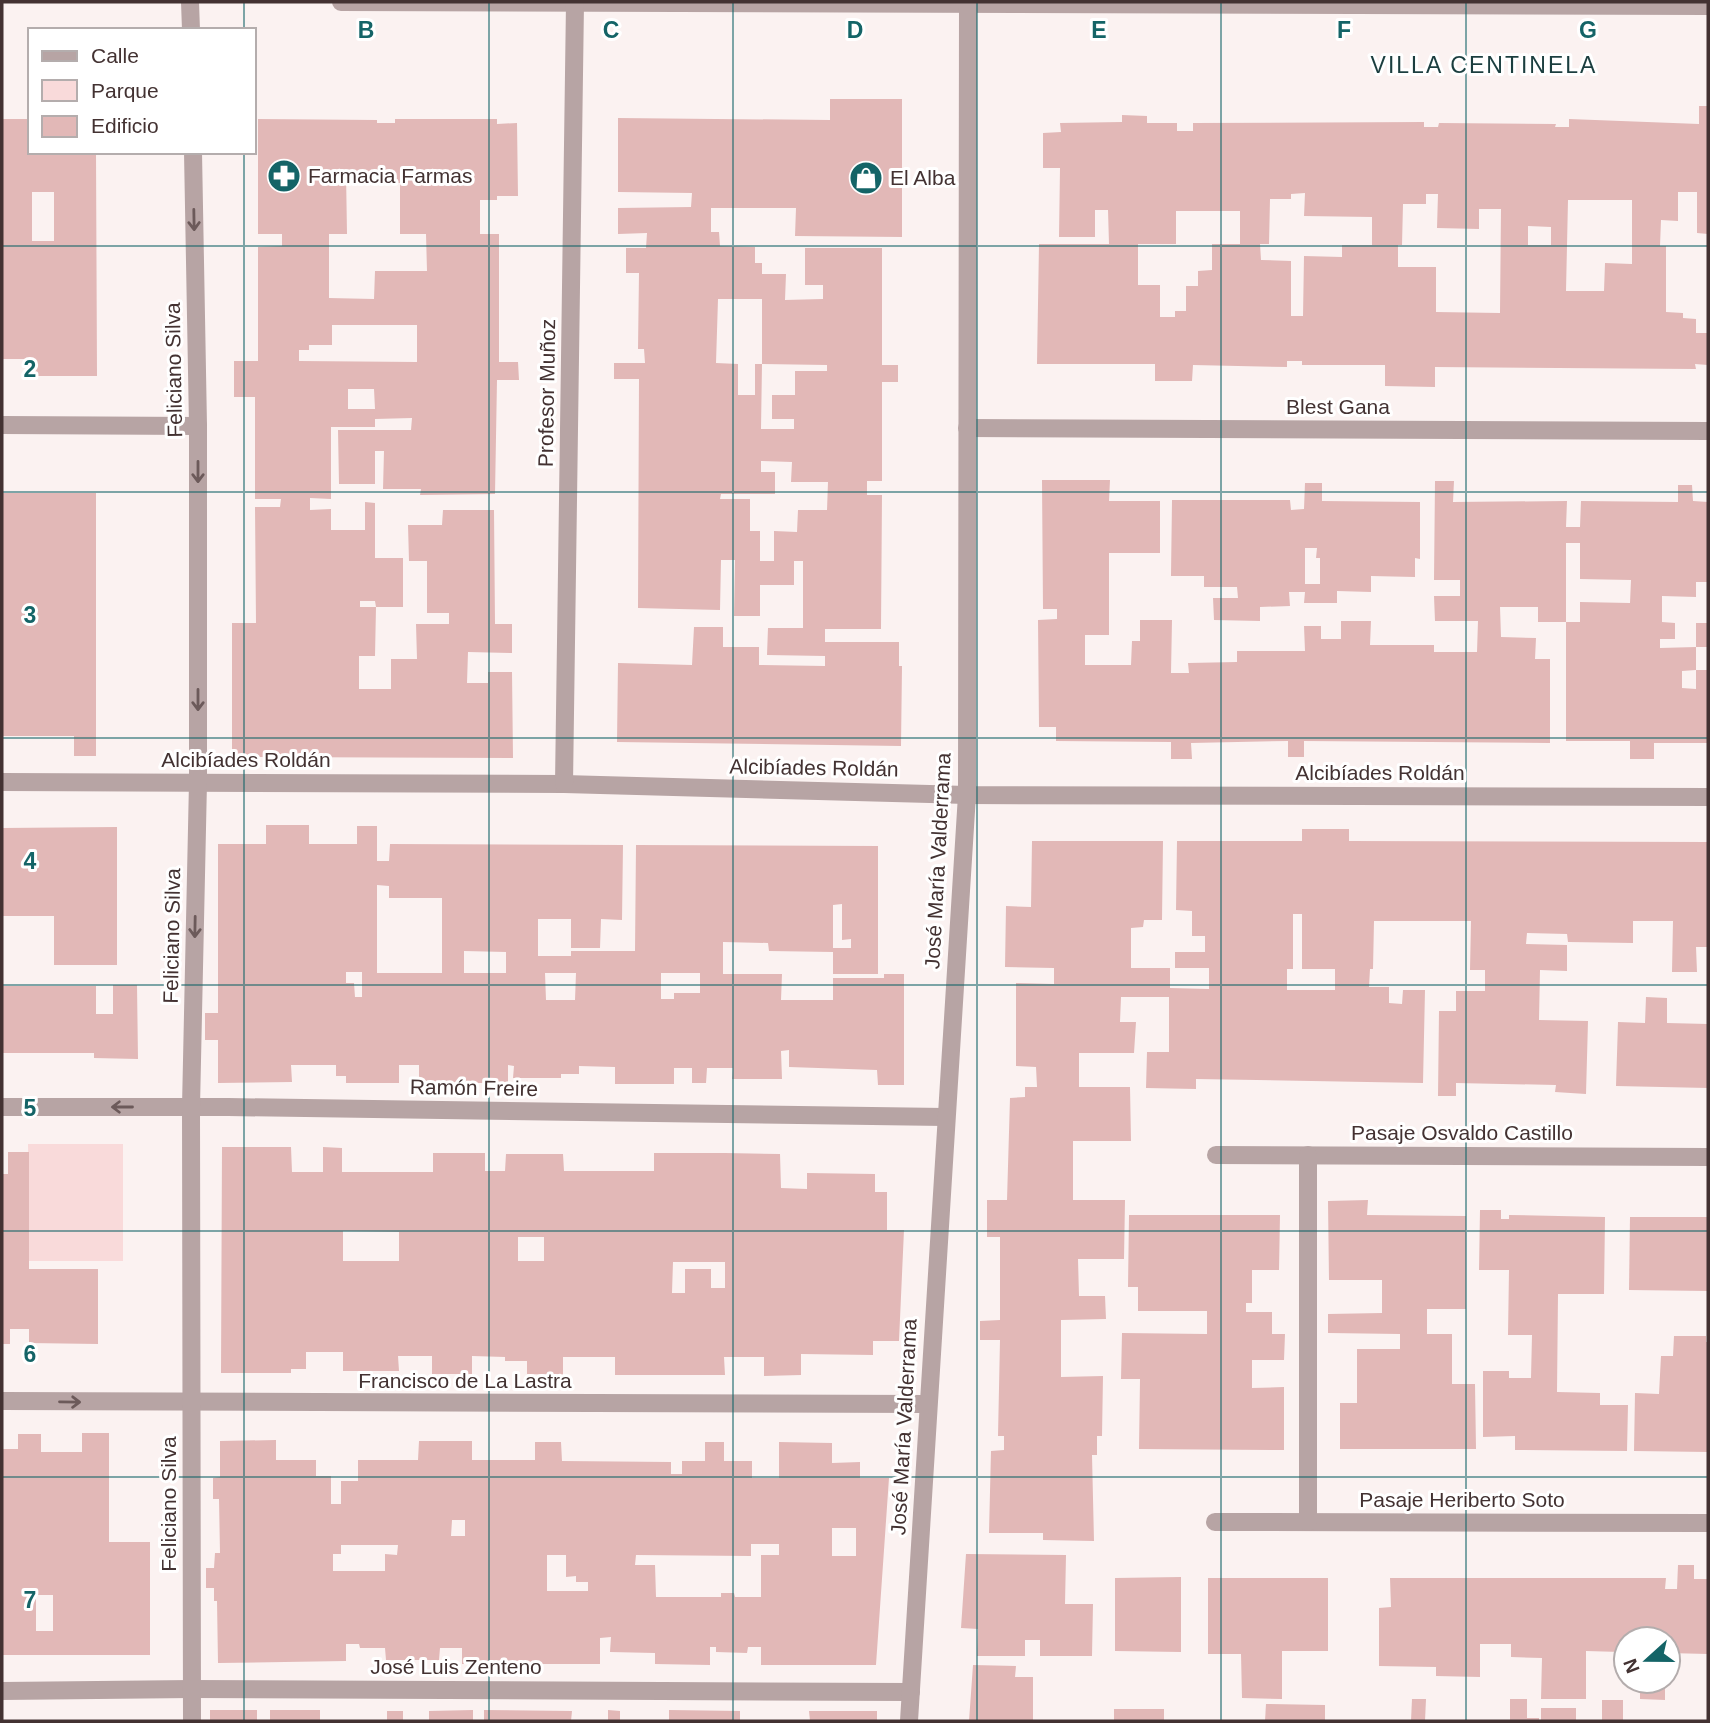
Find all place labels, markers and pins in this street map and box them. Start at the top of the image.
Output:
pharmacy icon: Farmacia Farmas [265,157,303,195]
shop icon: El Alba [847,159,885,197]
place label: Farmacia Farmas [308,164,473,187]
place label: El Alba [890,166,956,189]

